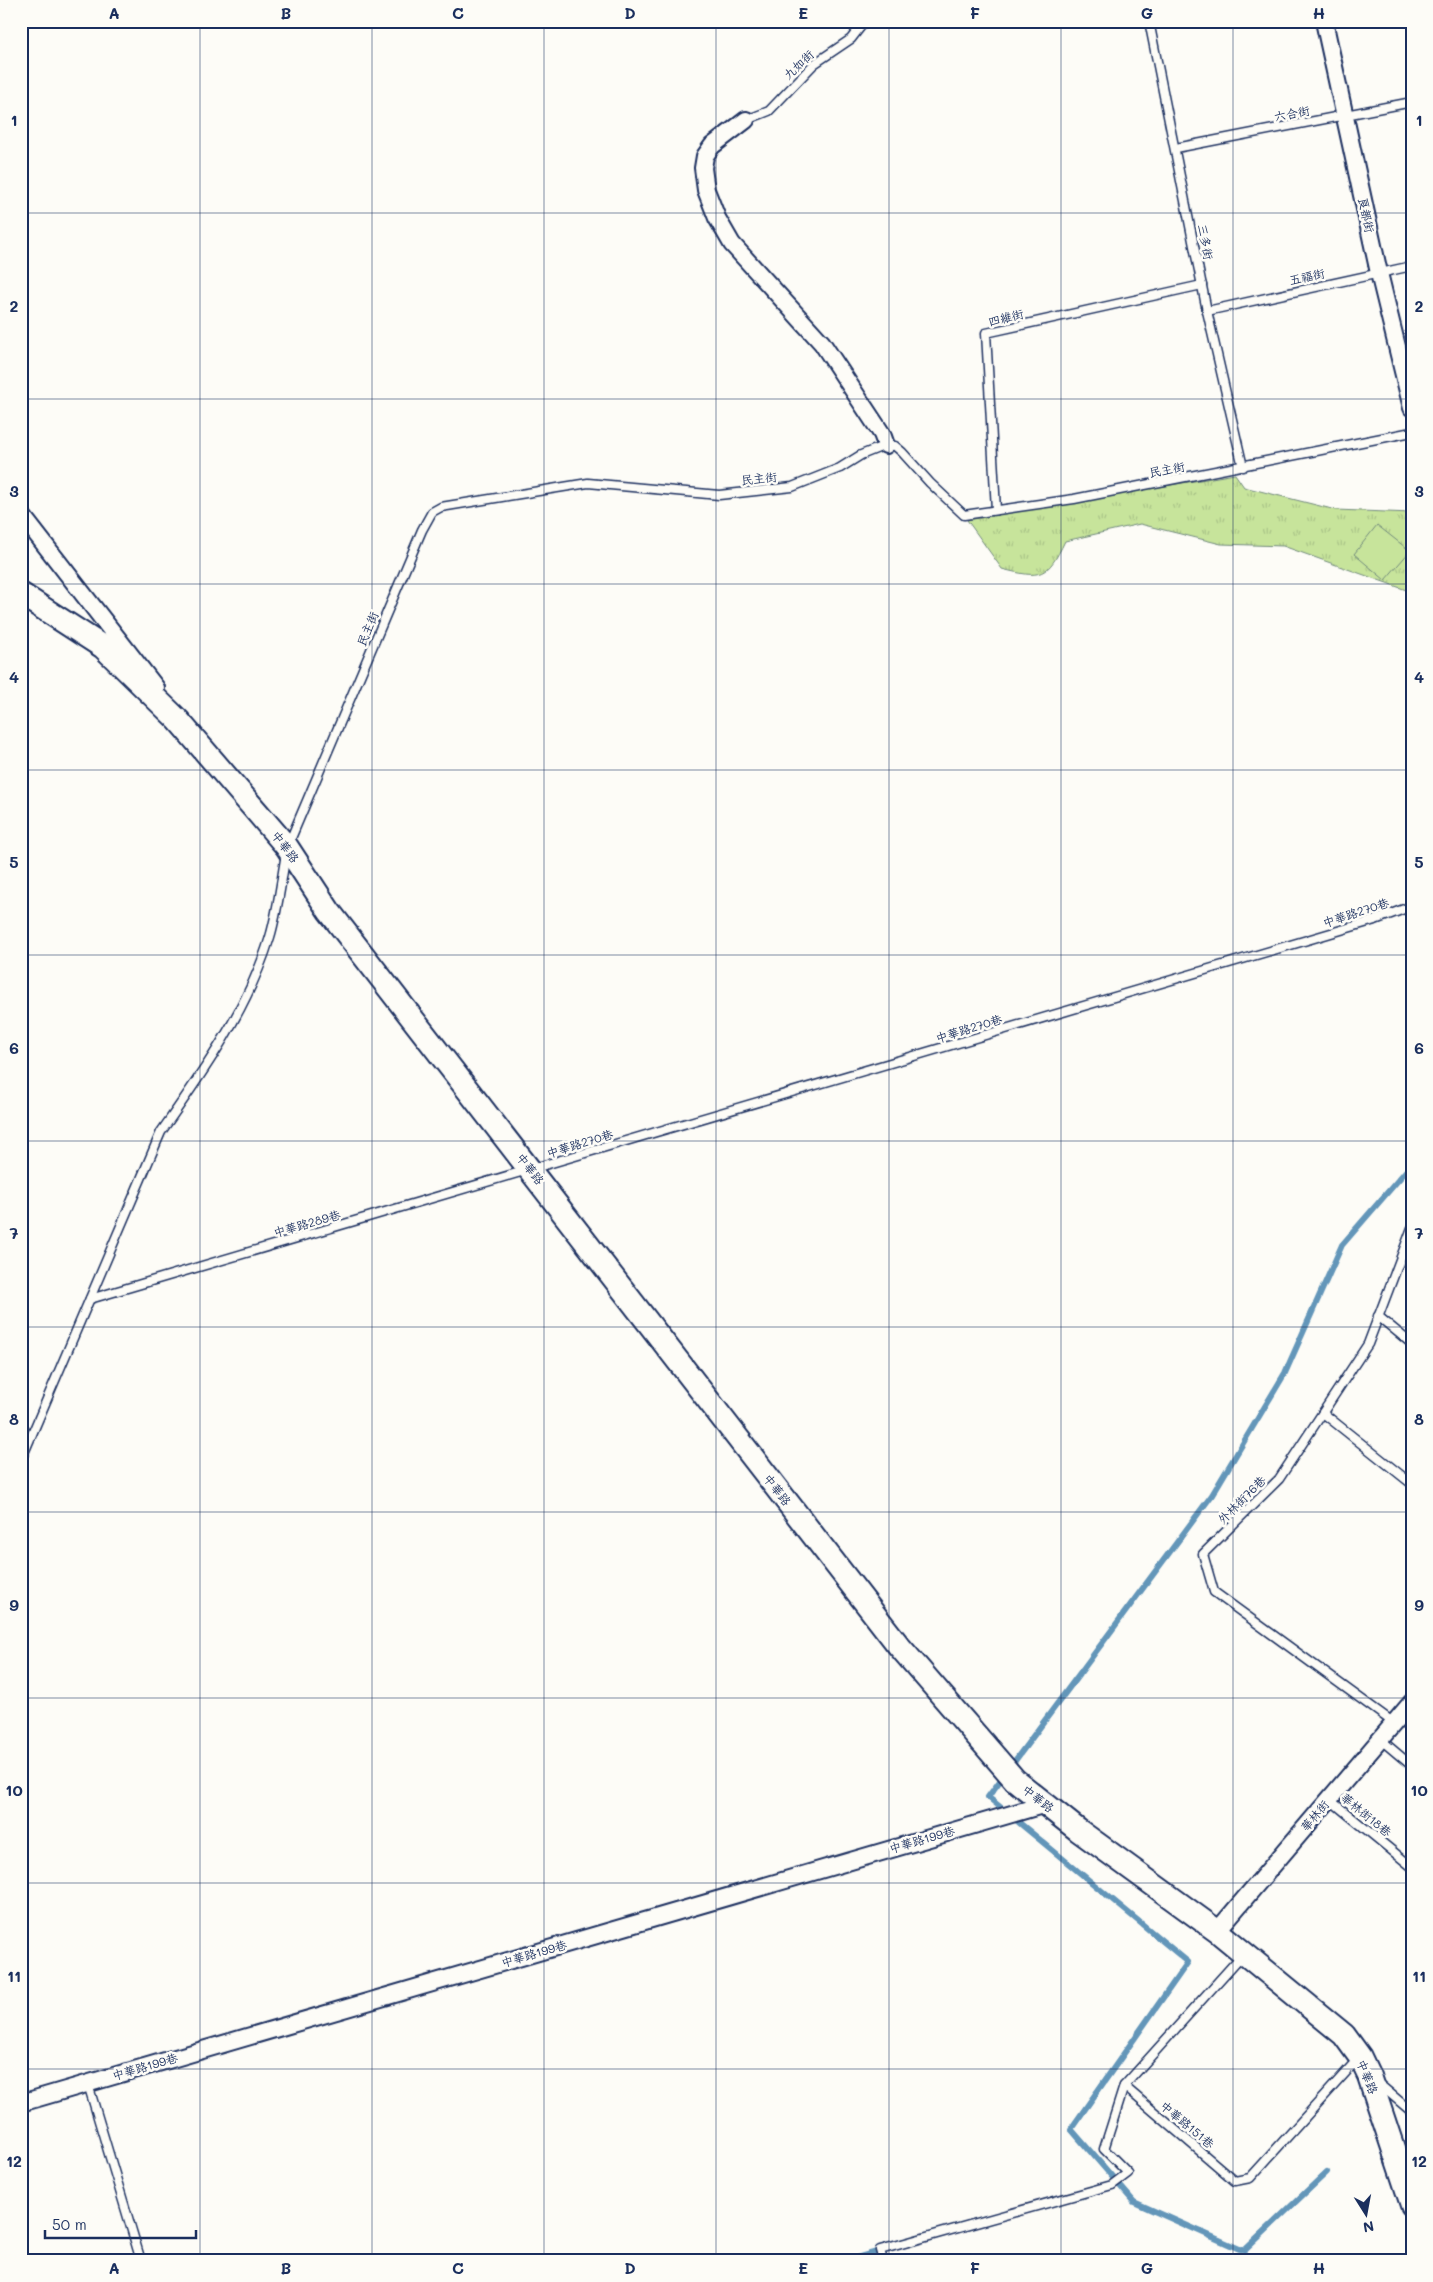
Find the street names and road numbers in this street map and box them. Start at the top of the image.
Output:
street label: 九如街 [780,46,817,82]
street label: 六合街 [1273,102,1311,124]
street label: 良都街 [1355,196,1379,234]
street label: 三多街 [1195,223,1217,261]
street label: 五福街 [1288,264,1326,288]
street label: 四維街 [986,305,1025,329]
street label: 民主街 [1148,458,1186,480]
street label: 民主街 [740,468,778,488]
street label: 民主街 [353,609,381,648]
street label: 中華路 [269,827,303,866]
street label: 中華路270巷 [1321,894,1391,930]
street label: 中華路270巷 [933,1010,1004,1046]
street label: 中華路270巷 [544,1125,615,1161]
street label: 中華路 [513,1149,548,1187]
street label: 中華路289巷 [271,1206,342,1240]
street label: 中華路 [760,1470,795,1508]
street label: 外林街76巷 [1214,1472,1269,1527]
street label: 中華路 [1020,1781,1058,1816]
street label: 華林街18巷 [1338,1789,1395,1840]
street label: 華林街 [1297,1796,1332,1834]
street label: 中華路199巷 [887,1822,956,1856]
street label: 中華路199巷 [499,1936,568,1970]
street label: 中華路199巷 [110,2049,179,2083]
street label: 中華路 [1354,2057,1382,2096]
street label: 中華路151巷 [1157,2097,1218,2151]

